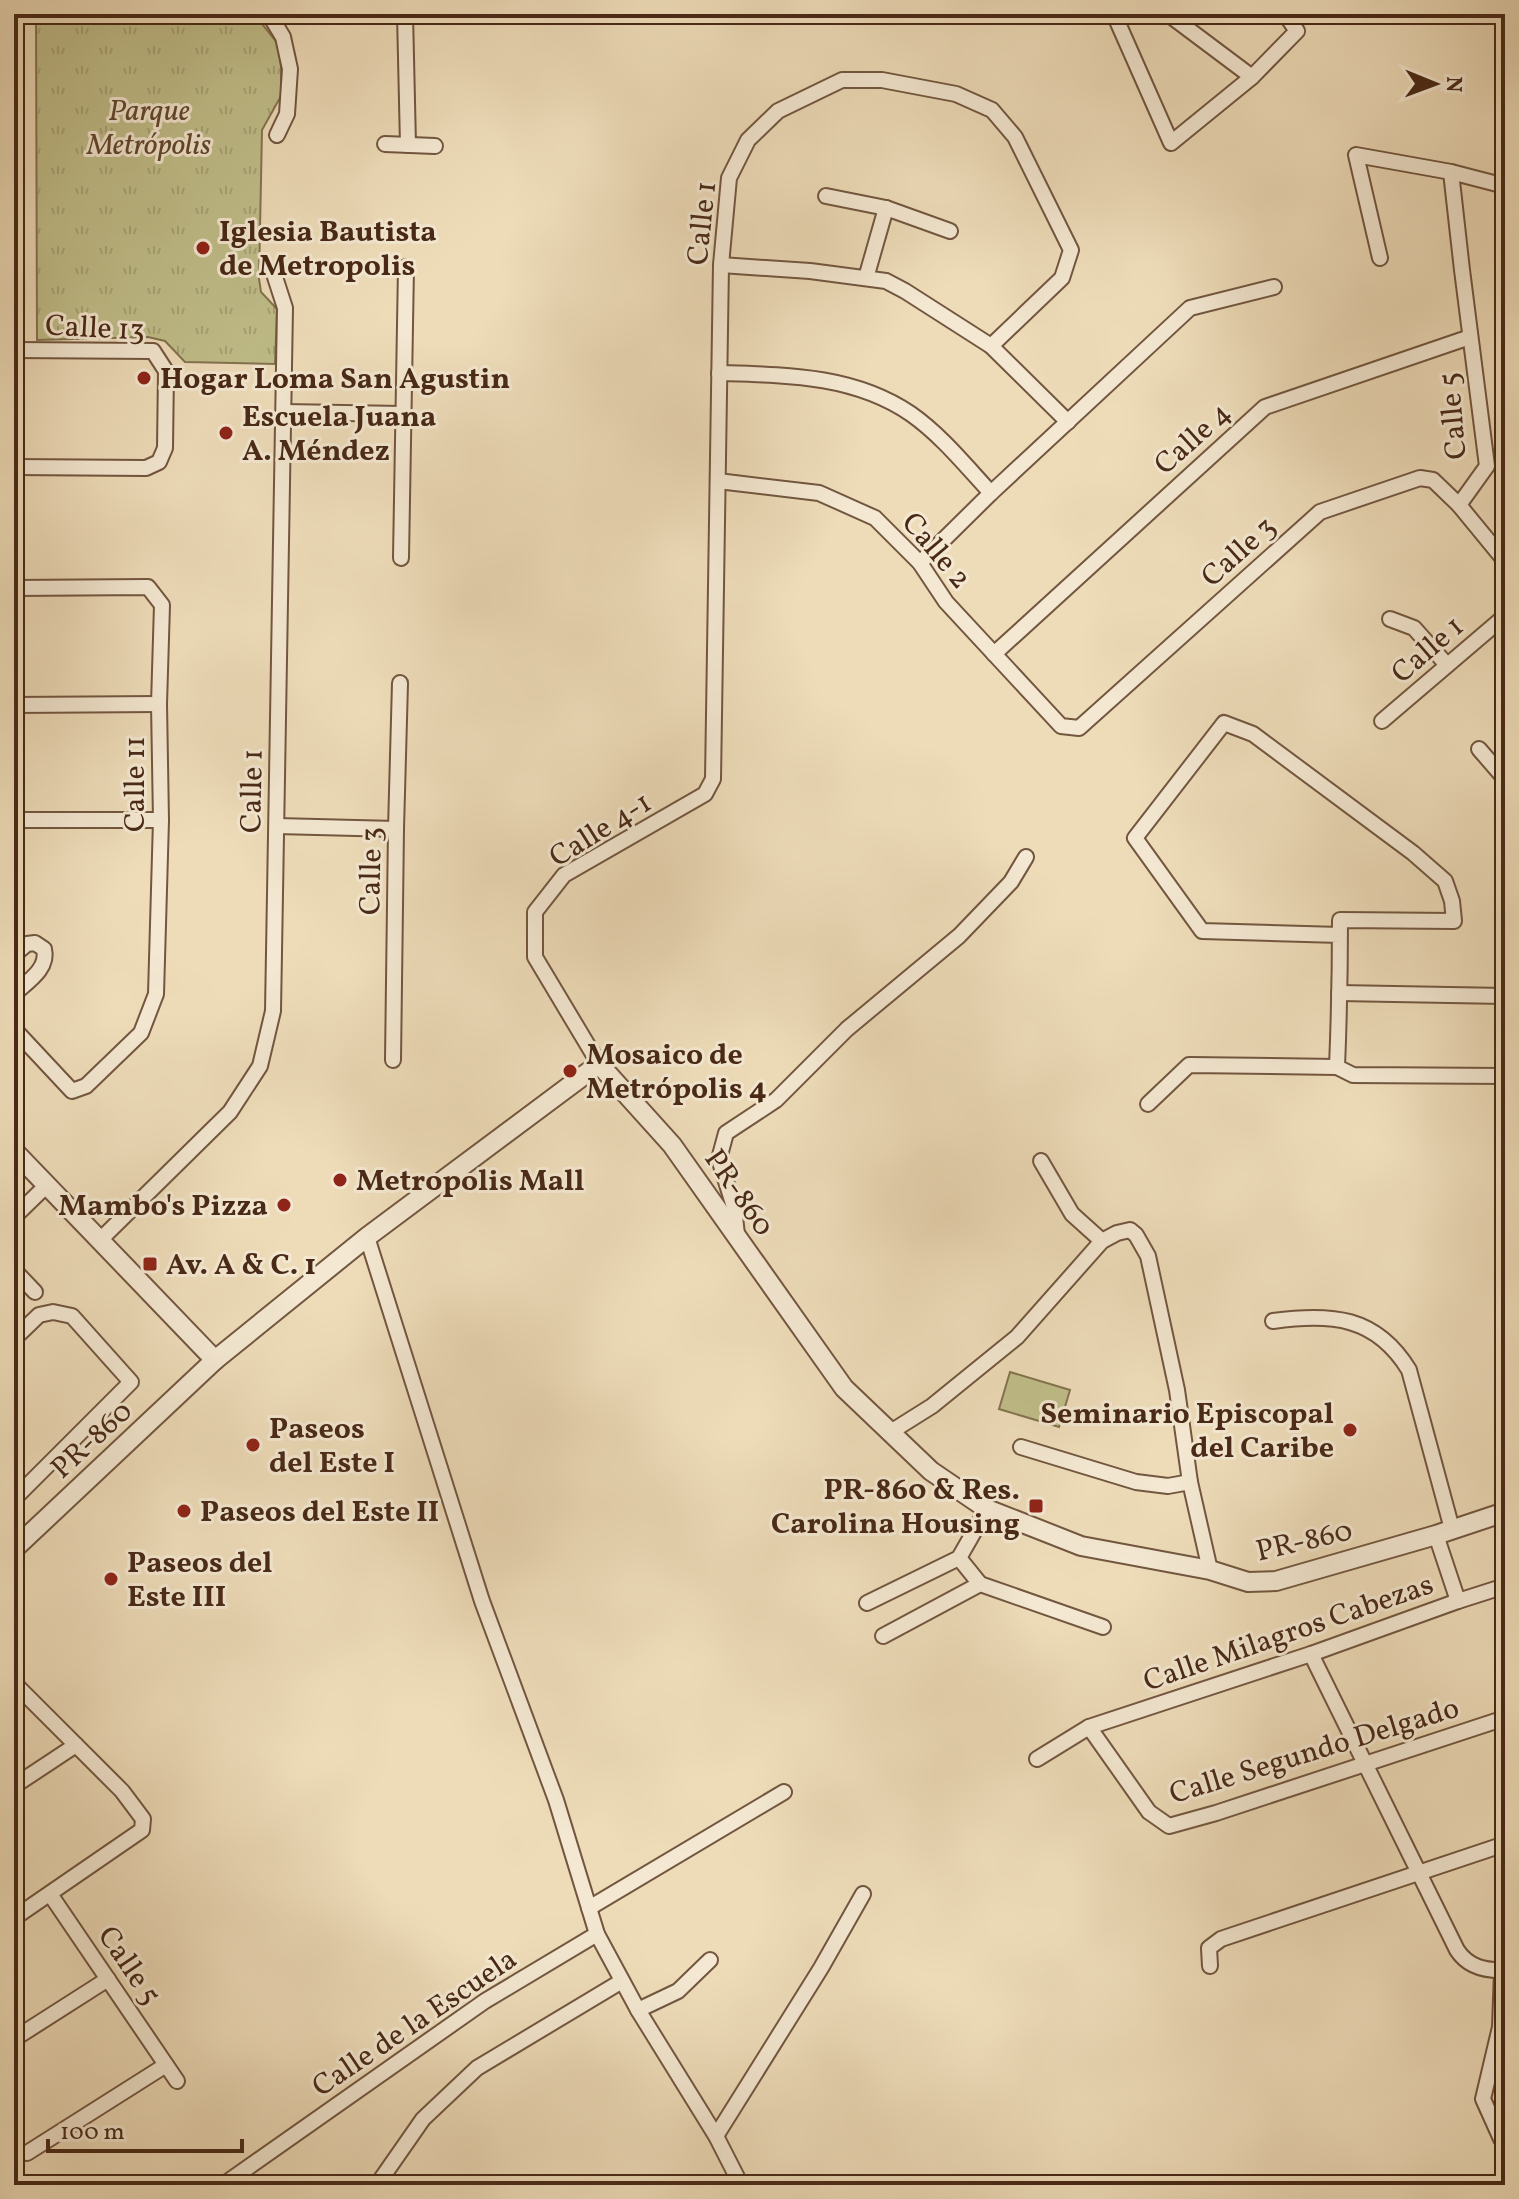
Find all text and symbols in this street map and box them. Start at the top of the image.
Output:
north arrow [1395,44,1475,124]
text: N [1437,76,1468,93]
park label: Parque Metrópolis [86,91,211,167]
street label: Calle 1 [678,179,728,267]
place label: Iglesia Bautista de Metropolis [219,212,437,288]
marker: Iglesia Bautista de Metropolis [194,239,212,257]
street label: Calle 13 [44,305,146,353]
place label: Hogar Loma San Agustin [160,359,510,401]
marker: Hogar Loma San Agustin [135,369,153,387]
street label: Calle 5 [1429,371,1479,461]
street label: Calle 4 [1146,394,1241,485]
place label: Escuela Juana A. Méndez [242,397,437,473]
marker: Escuela Juana A. Méndez [217,424,235,442]
street label: Calle 2 [891,504,980,599]
street label: Calle 3 [1193,507,1286,598]
street label: Calle 1 [1383,607,1474,694]
street label: Calle 11 [115,736,157,832]
street label: Calle 1 [231,749,275,834]
street label: Calle 4-1 [542,783,660,879]
street label: Calle 3 [350,827,394,915]
place label: Mosaico de Metrópolis 4 [586,1035,767,1111]
marker: Mosaico de Metrópolis 4 [561,1062,579,1080]
street label: PR-860 [693,1141,784,1245]
place label: Metropolis Mall [356,1161,585,1203]
marker: Metropolis Mall [331,1171,349,1189]
place label: Mambo's Pizza [58,1186,268,1228]
marker: Mambo's Pizza [275,1196,293,1214]
place label: Av. A & C. 1 [166,1245,316,1287]
marker: Av. A & C. 1 [141,1255,159,1273]
street label: PR-860 [42,1392,142,1489]
place label: Seminario Episcopal del Caribe [1040,1394,1334,1470]
place label: Paseos del Este I [269,1409,395,1485]
marker: Seminario Episcopal del Caribe [1341,1421,1359,1439]
marker: Paseos del Este I [244,1436,262,1454]
place label: PR-860 & Res. Carolina Housing [771,1470,1020,1546]
place label: Paseos del Este II [200,1492,439,1534]
marker: PR-860 & Res. Carolina Housing [1027,1497,1045,1515]
marker: Paseos del Este II [175,1502,193,1520]
street label: PR-860 [1252,1510,1357,1573]
place label: Paseos del Este III [127,1543,273,1619]
street label: Calle Milagros Cabezas [1138,1565,1439,1703]
marker: Paseos del Este III [102,1570,120,1588]
street label: Calle Segundo Delgado [1165,1688,1465,1816]
street label: Calle 5 [87,1918,170,2014]
street label: Calle de la Escuela [304,1939,526,2108]
scale bar [48,2103,242,2153]
text: 100 m [60,2116,125,2150]

